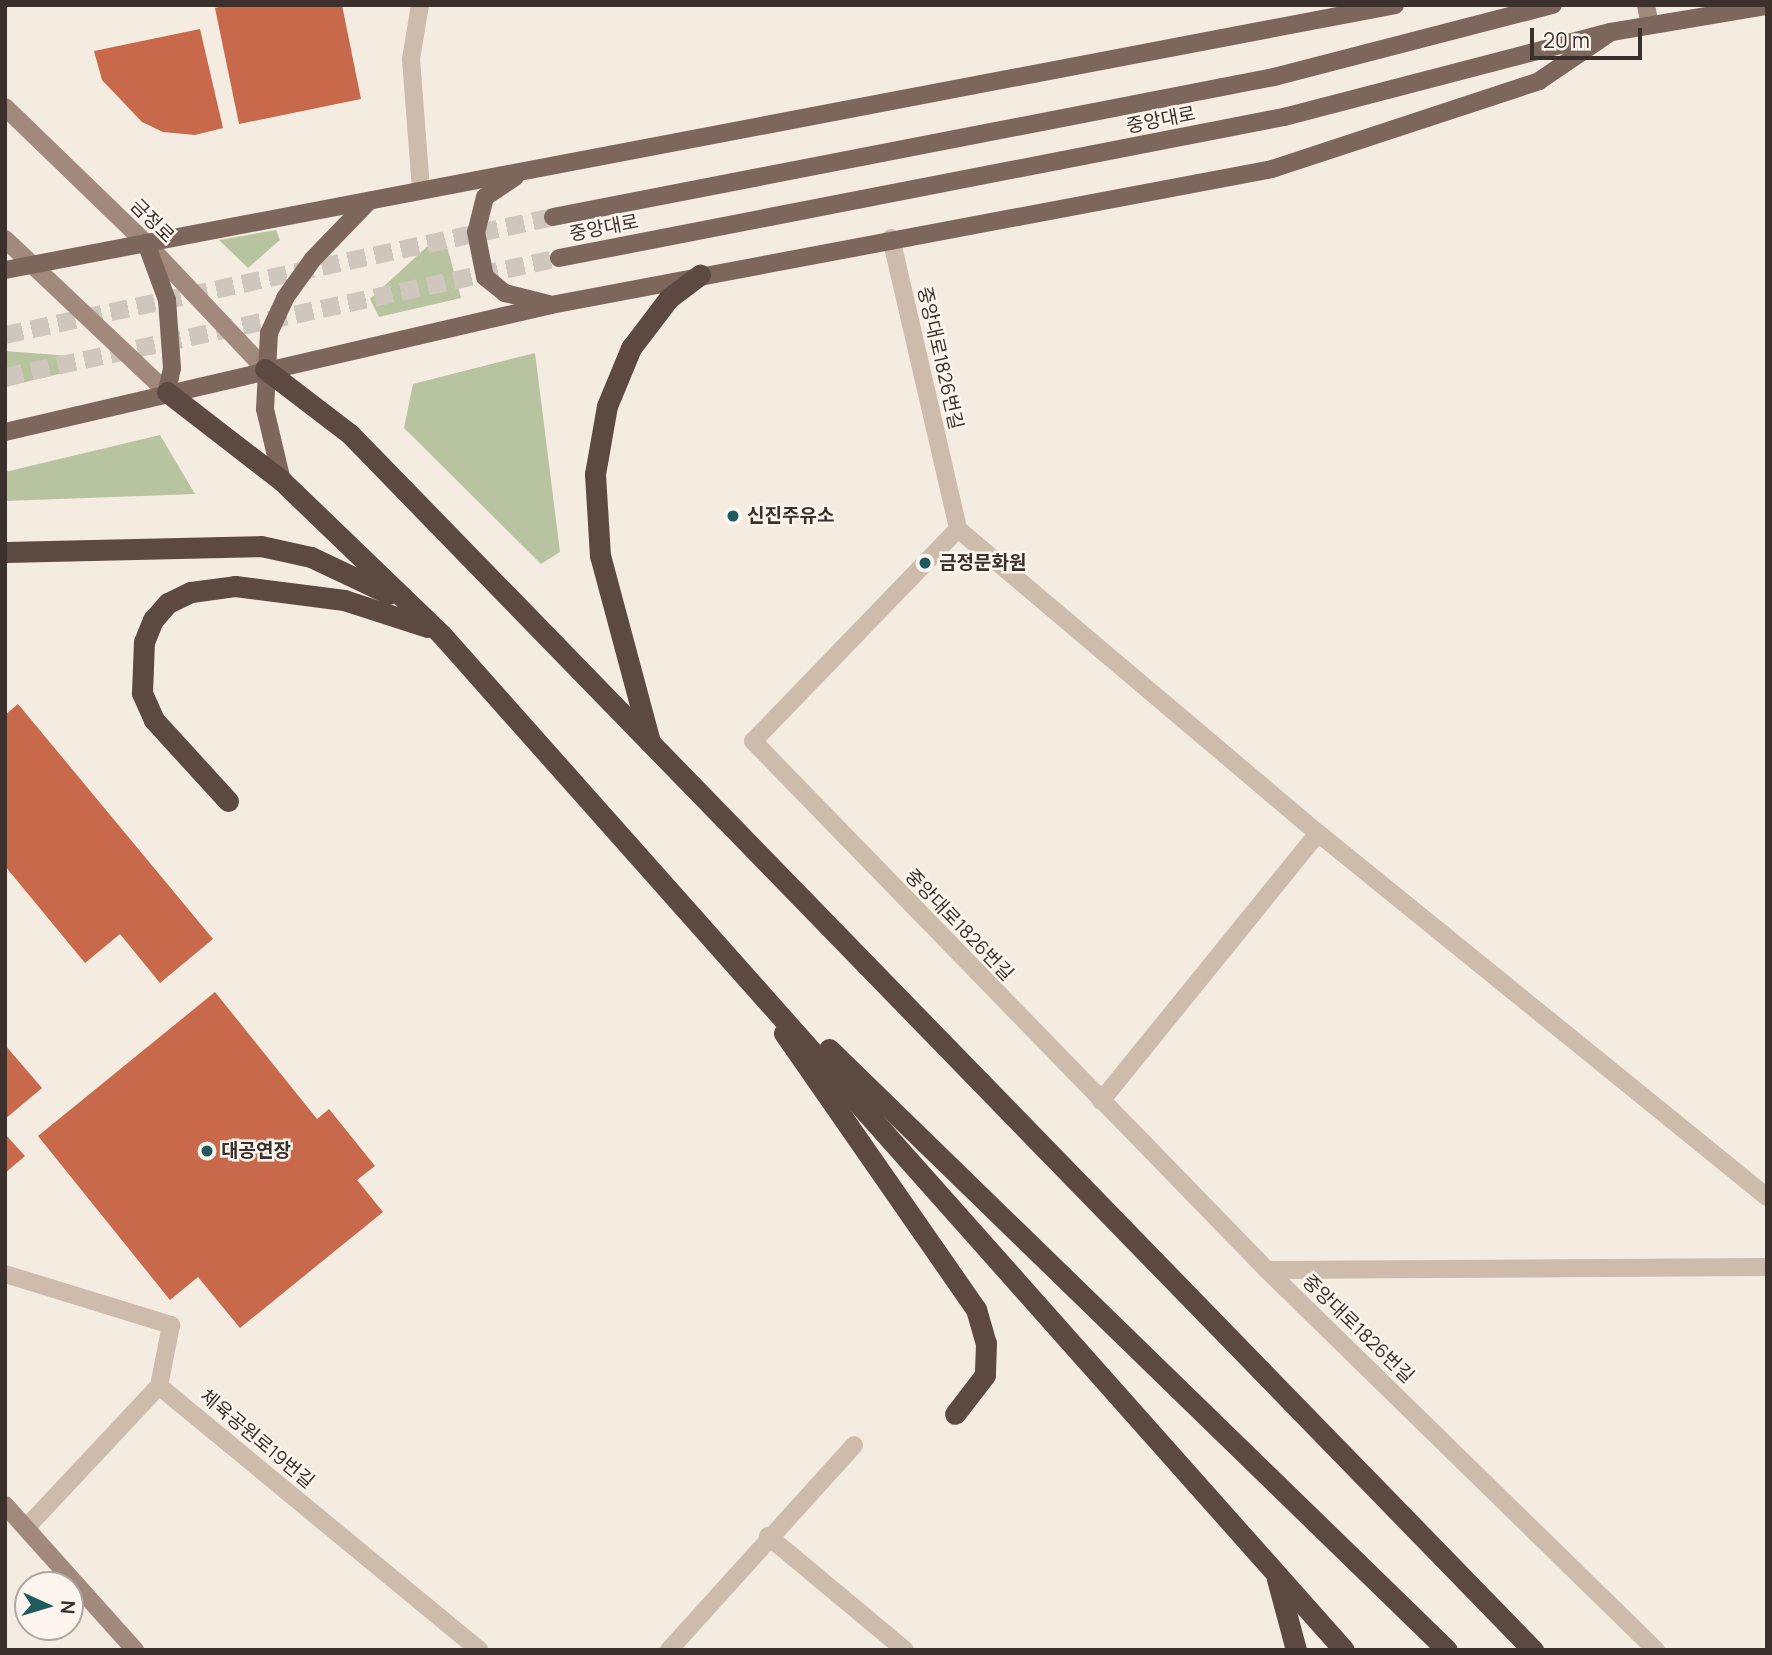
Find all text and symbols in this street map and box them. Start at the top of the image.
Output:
scale bar [1534,14,1646,58]
text: 20 m [1543,26,1590,54]
street label: 중앙대로 [1125,102,1197,138]
street label: 금정로 [125,194,179,248]
street label: 중앙대로 [568,210,640,246]
street label: 중앙대로1826번길 [912,284,968,432]
place label: 신진주유소 [747,505,834,527]
marker: 신진주유소 [725,508,741,524]
place label: 금정문화원 [939,552,1026,574]
marker: 금정문화원 [917,555,933,571]
street label: 중앙대로1826번길 [900,865,1018,985]
place label: 대공연장 [221,1140,291,1162]
marker: 대공연장 [199,1143,215,1159]
street label: 중앙대로1826번길 [1298,1270,1418,1388]
street label: 체육공원로19번길 [195,1385,319,1493]
north arrow [14,1571,84,1641]
text: N [55,1600,81,1615]

